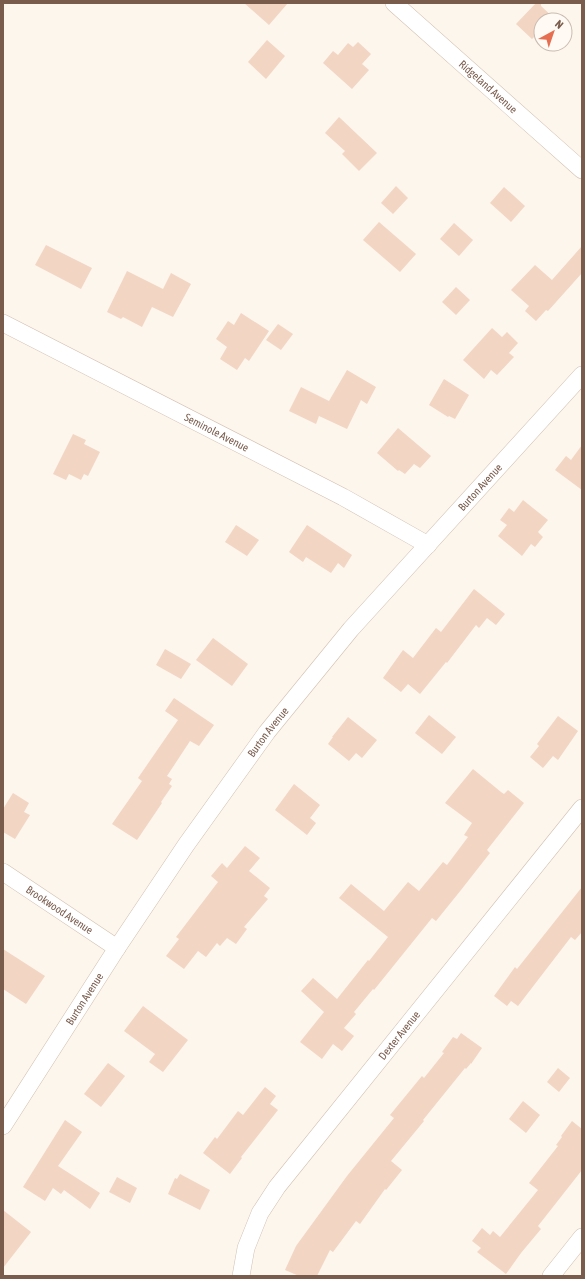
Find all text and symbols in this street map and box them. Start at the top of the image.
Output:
north arrow [533,12,573,52]
text: N [553,18,566,31]
street label: Ridgeland Avenue [457,58,520,116]
street label: Seminole Avenue [183,411,251,454]
street label: Burton Avenue [456,461,504,513]
street label: Burton Avenue [245,705,291,759]
street label: Brookwood Avenue [24,883,95,936]
street label: Burton Avenue [63,971,105,1027]
street label: Dexter Avenue [376,1009,422,1062]

